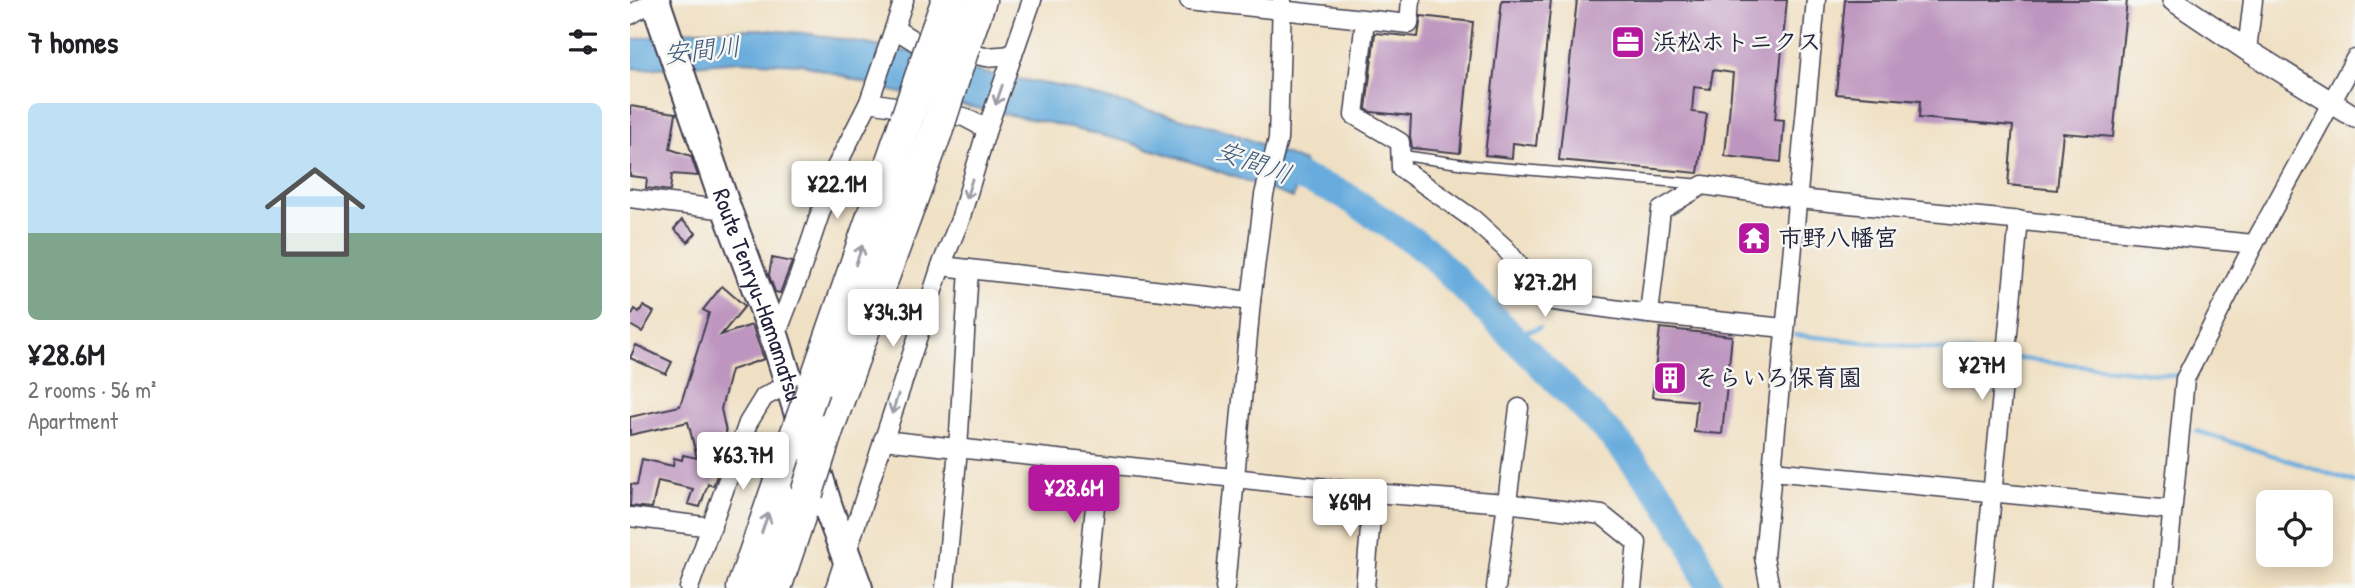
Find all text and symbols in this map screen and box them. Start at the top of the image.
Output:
text: 7 homes [28,22,118,62]
icon: filters [564,23,602,61]
office icon: 浜松ホトニクス [1609,23,1647,61]
place label: 浜松ホトニクス [1653,25,1821,57]
water label: 安間川 [661,28,743,71]
one-way arrow [992,84,1004,106]
water label: 安間川 [1212,132,1297,191]
icon: home [252,149,378,275]
pin: ¥22.1M [780,162,894,221]
text: ¥22.1M [807,168,867,199]
one-way arrow [962,178,975,200]
street label: Route Tenryu-Hamamatsu [706,184,811,405]
temple icon: 市野八幡宮 [1735,219,1773,257]
place label: 市野八幡宮 [1778,221,1898,253]
one-way arrow [854,245,866,267]
pin: ¥27.2M [1488,260,1602,319]
text: ¥27.2M [1514,266,1576,297]
pin: ¥34.3M [836,290,950,349]
text: ¥34.3M [864,296,922,327]
text: ¥28.6M [28,334,105,374]
pin: ¥27M [1941,342,2023,402]
text: ¥27M [1959,349,2005,380]
building icon: そらいろ保育園 [1651,359,1689,397]
place label: そらいろ保育園 [1694,361,1862,393]
text: 2 rooms · 56 m² [28,374,156,405]
one-way arrow [888,393,901,415]
text: Apartment [28,405,118,436]
pin: ¥63.7M [686,433,800,492]
text: ¥63.7M [713,439,773,470]
pin: ¥28.6M [1017,466,1131,525]
text: ¥28.6M [1044,472,1104,503]
pin: ¥69M [1309,480,1391,539]
text: ¥69M [1329,486,1371,517]
map controls [2256,490,2333,567]
button: locate [2256,490,2333,567]
one-way arrow [760,513,772,535]

